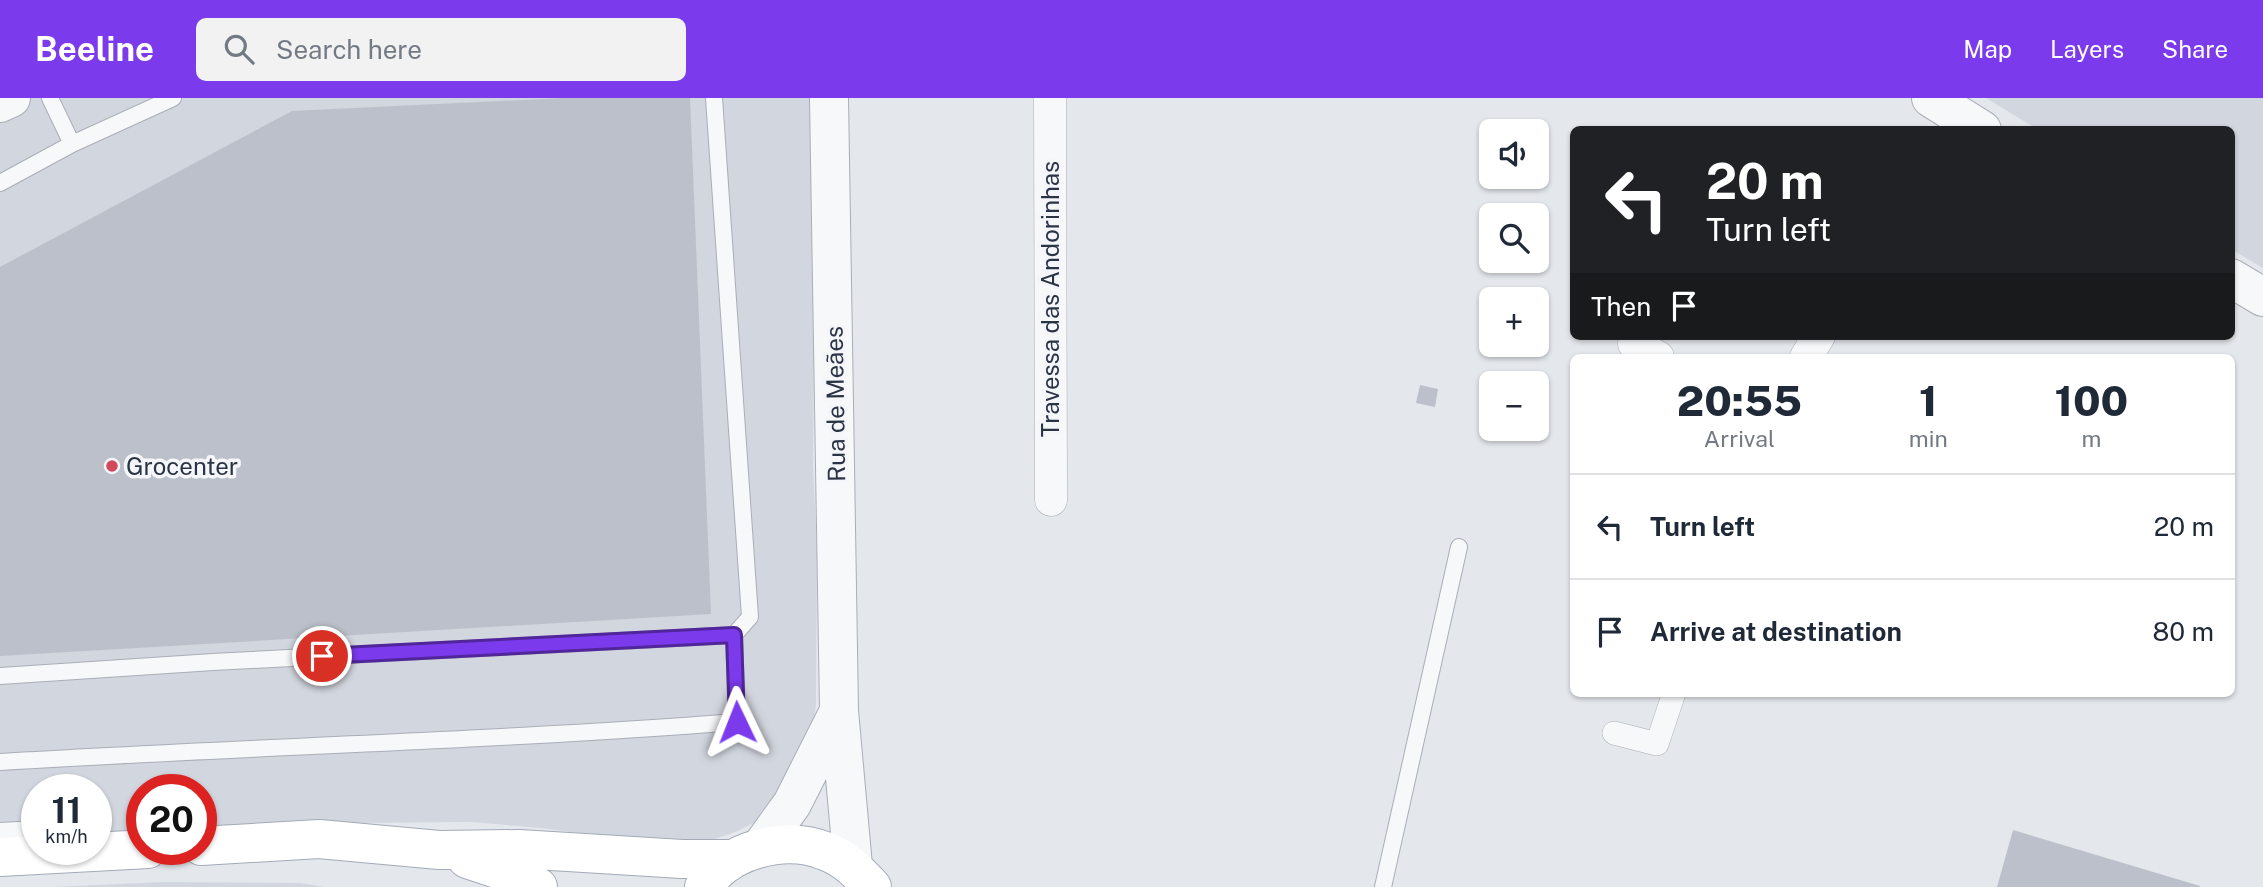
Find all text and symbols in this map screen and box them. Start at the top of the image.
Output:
search box [196,18,686,81]
text: Beeline [35,30,154,68]
icon: search [220,30,258,68]
text: Search here [276,34,422,65]
text: Map [1963,35,2012,63]
text: Layers [2050,35,2124,63]
text: Share [2162,35,2228,63]
map controls [1479,119,1549,441]
button: sound [1479,119,1549,189]
text: 20 m [1706,152,1824,210]
icon: left [1591,154,1682,245]
street label: Travessa das Andorinhas [1036,161,1064,437]
button: search [1479,203,1549,273]
text: Turn left [1706,211,1831,248]
button: + [1479,287,1549,357]
icon: arrive [1665,287,1703,325]
text: Then [1591,291,1651,322]
street label: Rua de Meães [820,326,850,482]
button: − [1479,371,1549,441]
text: 20:55 [1677,376,1802,425]
text: 1 [1919,376,1937,425]
text: 100 [2055,376,2128,425]
text: Arrival [1704,425,1775,452]
text: min [1909,425,1948,452]
text: m [2081,425,2101,452]
place label: Grocenter [126,452,238,480]
marker: Grocenter [104,458,120,474]
icon: left [1591,508,1629,546]
text: Turn left [1650,511,1755,542]
text: 20 m [2154,511,2214,542]
icon: arrive [1591,613,1629,651]
text: Arrive at destination [1650,616,1902,647]
text: 80 m [2153,616,2214,647]
pin [292,626,352,686]
icon: arrive [303,637,341,675]
position arrow [700,685,774,759]
speed limit sign: 20 [126,774,217,865]
text: 11 [52,790,81,831]
text: km/h [45,826,88,847]

